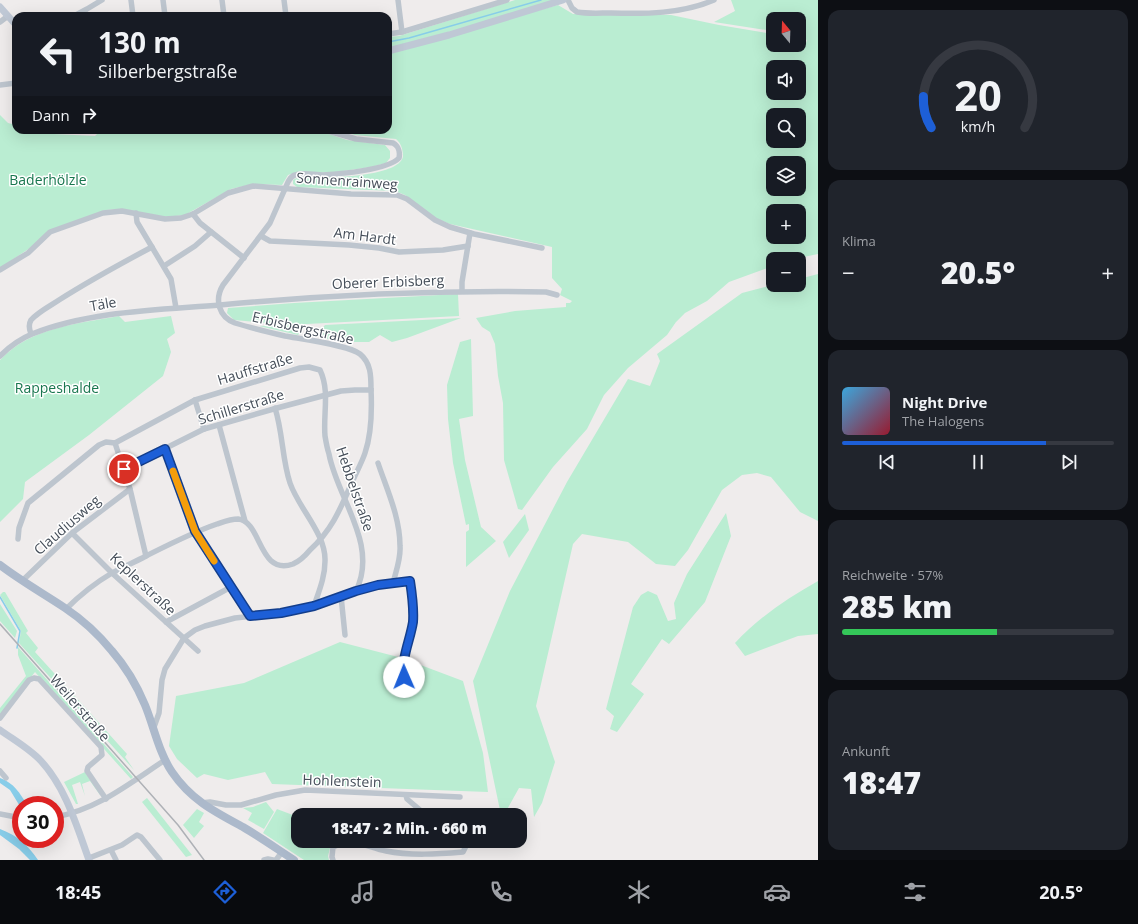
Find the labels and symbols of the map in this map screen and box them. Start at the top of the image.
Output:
north arrow [766,12,806,52]
street label: Sonnenrainweg [296,167,399,194]
park label: Baderhölzle [9,170,87,189]
street label: Am Hardt [333,222,397,249]
street label: Oberer Erbisberg [332,270,445,293]
street label: Täle [88,292,118,315]
street label: Erbisbergstraße [250,307,356,348]
street label: Hauffstraße [215,348,295,389]
park label: Rappeshalde [15,378,99,397]
street label: Schillerstraße [196,384,286,429]
street label: Hebbelstraße [332,444,379,534]
pin [107,452,141,486]
street label: Claudiusweg [29,490,104,559]
street label: Keplerstraße [106,548,181,619]
position arrow [383,656,425,698]
street label: Weilerstraße [46,670,115,745]
street label: Hohlenstein [302,770,382,791]
speed limit sign: 30 [12,796,64,848]

